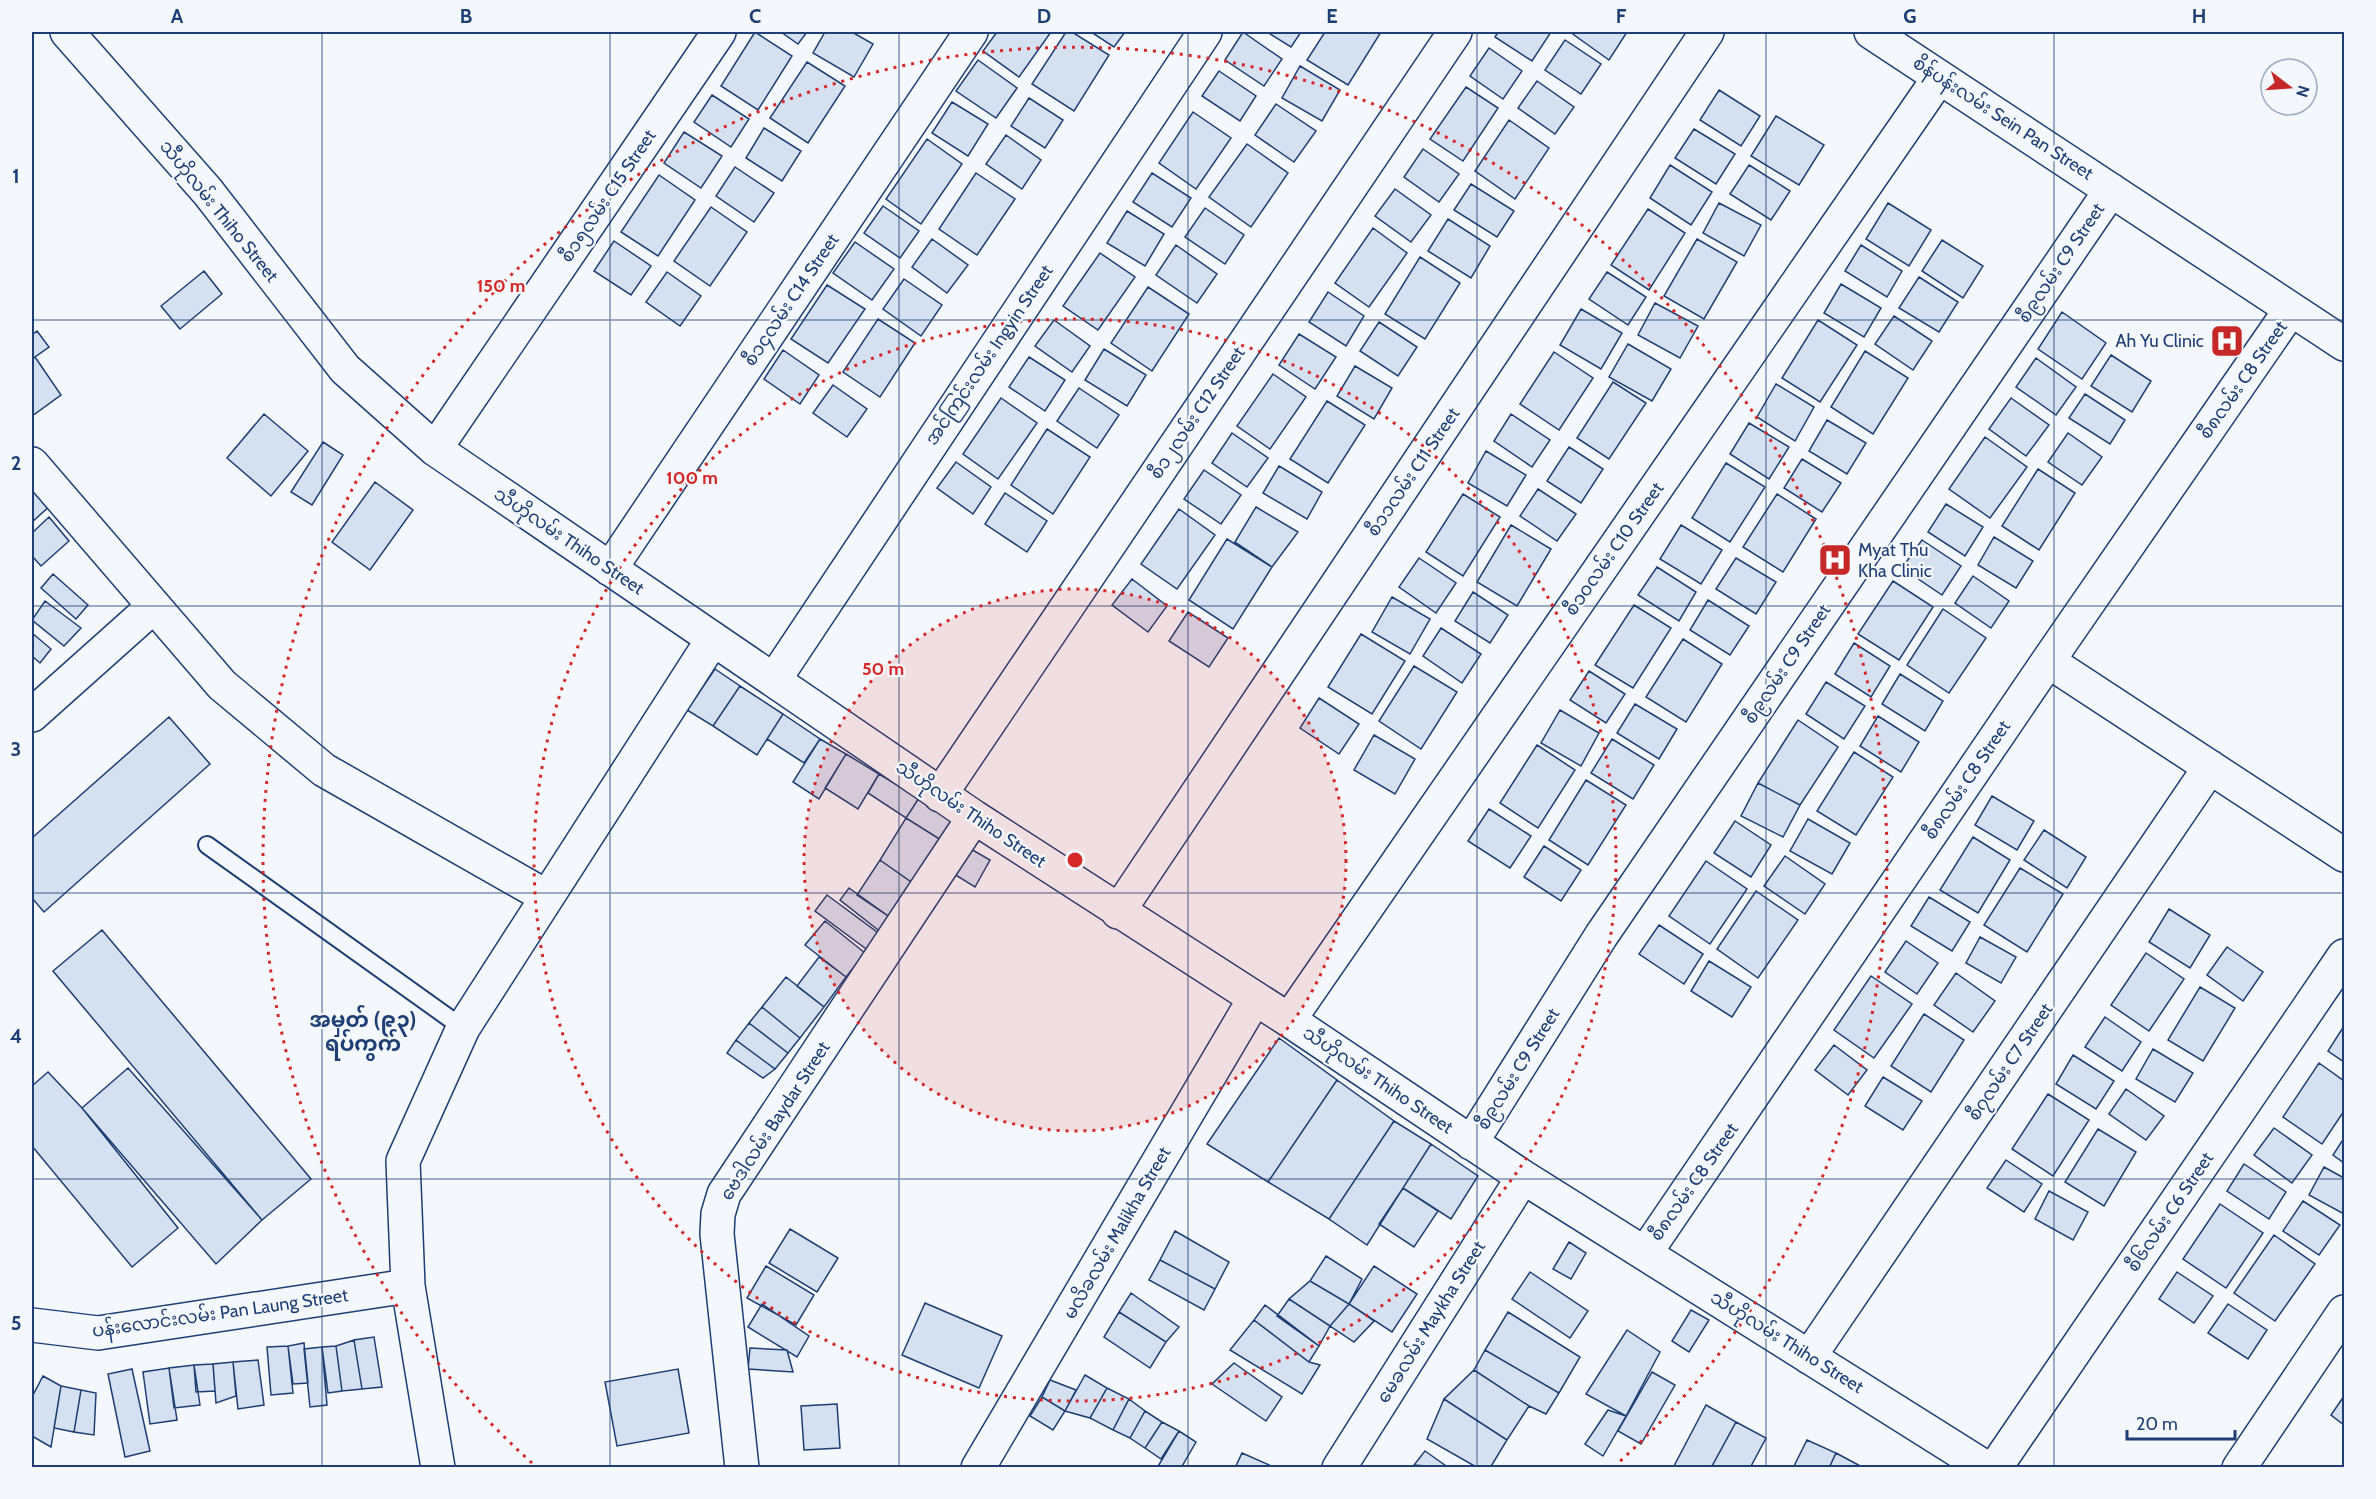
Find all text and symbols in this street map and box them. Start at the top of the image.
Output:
text: A [171,4,184,28]
text: B [460,4,472,28]
text: C [749,4,761,28]
text: D [1037,4,1051,28]
text: E [1326,4,1338,28]
text: F [1616,4,1627,28]
text: G [1903,4,1917,28]
text: H [2192,4,2206,28]
street label: စိန်ပန်းလမ်း Sein Pan Street [1907,49,2099,188]
north arrow [2259,57,2319,117]
text: N [2292,83,2314,99]
street label: စီ၁၅လမ်း C15 Street [553,124,664,269]
street label: သီဟိုလမ်း Thiho Street [152,134,285,289]
text: 1 [12,164,20,188]
street label: စီ၉လမ်း C9 Street [2010,197,2112,329]
street label: စီ၁၄လမ်း C14 Street [736,228,847,373]
street label: အင်ကြင်းလမ်း Ingyin Street [919,260,1061,452]
text: 150 m [477,275,525,297]
street label: စီ၈လမ်း C8 Street [2192,315,2292,443]
hospital icon: Ah Yu Clinic [2209,323,2245,359]
place label: Ah Yu Clinic [2115,330,2204,352]
street label: စီ၁၂လမ်း C12 Street [1142,341,1253,486]
street label: စီ၁၁လမ်း C11 Street [1359,402,1464,541]
text: 2 [11,451,21,475]
text: 100 m [666,467,718,489]
street label: စီ၁၀လမ်း C10 Street [1557,476,1668,620]
street label: သီဟိုလမ်း Thiho Street [488,480,650,603]
place label: Myat Thu Kha Clinic [1858,539,1932,582]
hospital icon: Myat Thu Kha Clinic [1817,542,1853,578]
street label: စီ၉လမ်း C9 Street [1736,598,1838,730]
text: 50 m [862,658,904,680]
street label: စီ၈လမ်း C8 Street [1917,715,2015,844]
text: 3 [11,737,21,761]
street label: သီဟိုလမ်း Thiho Street [890,753,1052,876]
centre of rings [1065,850,1085,870]
street label: စီ၇လမ်း C7 Street [1960,997,2061,1127]
street label: စီ၉လမ်း C9 Street [1469,1002,1568,1136]
district label: အမှတ် (၉၃) ရပ်ကွက် [310,1004,416,1061]
street label: သီဟိုလမ်း Thiho Street [1297,1019,1459,1142]
text: 4 [10,1024,22,1048]
street label: ဗေဒါလမ်း Baydar Street [714,1036,835,1205]
street label: စီ၈လမ်း C8 Street [1643,1117,1743,1245]
street label: မလိခလမ်း Malikha Street [1056,1141,1175,1323]
street label: စီ၆လမ်း C6 Street [2119,1146,2218,1276]
street label: မေခလမ်း Maykha Street [1370,1236,1490,1407]
street label: ပန်းလောင်းလမ်း Pan Laung Street [90,1282,350,1346]
street label: သီဟိုလမ်း Thiho Street [1704,1283,1869,1401]
text: 5 [11,1311,21,1335]
scale bar [2127,1403,2235,1441]
text: 20 m [2136,1413,2178,1435]

